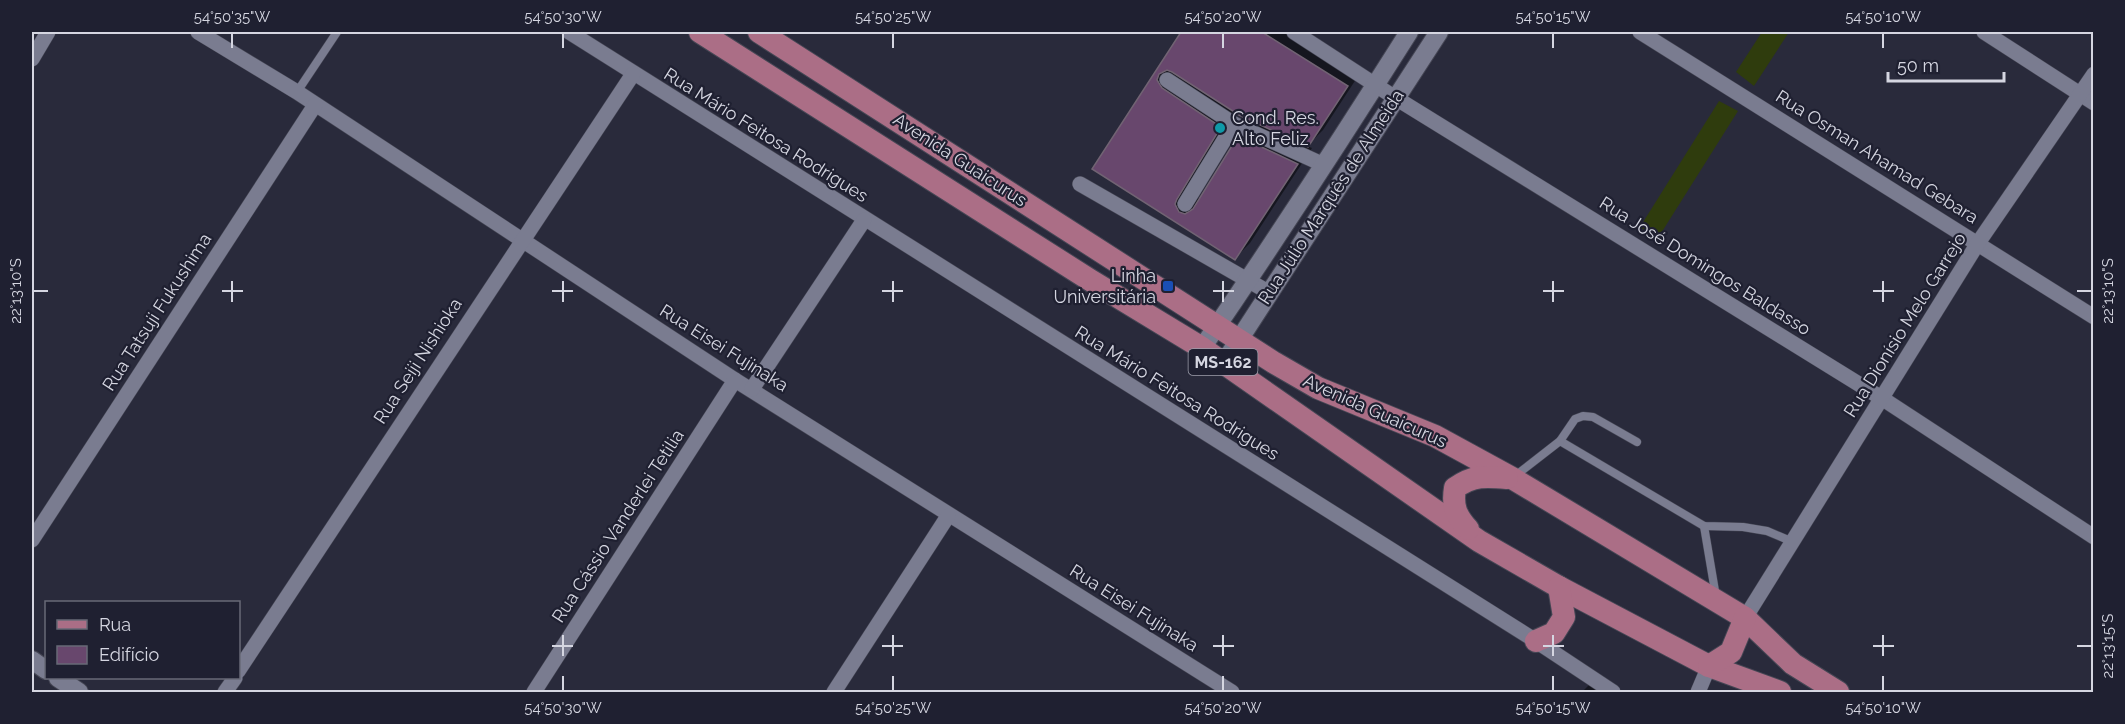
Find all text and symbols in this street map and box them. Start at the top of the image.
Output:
text: 54°50'35"W [194,8,270,26]
text: 54°50'30"W [524,8,602,26]
text: 54°50'25"W [855,8,931,26]
text: 54°50'20"W [1184,8,1262,26]
text: 54°50'15"W [1516,8,1591,26]
text: 54°50'10"W [1845,8,1921,26]
scale bar [1888,45,2004,83]
text: 50 m [1897,55,1939,76]
street label: Rua Mário Feitosa Rodrigues [660,63,872,206]
street label: Rua Júlio Marquês de Almeida [1253,85,1408,308]
street label: Rua Osman Ahamad Gebara [1772,85,1982,228]
place label: Cond. Res. Alto Feliz [1232,107,1319,149]
street label: Avenida Guaicurus [890,109,1031,211]
marker: Cond. Res. Alto Feliz [1213,121,1227,135]
street label: Rua José Domingos Baldasso [1596,192,1815,339]
street label: Rua Dionísio Melo Garrejo [1839,228,1970,421]
street label: Rua Tatsuji Fukushima [98,229,215,394]
text: 22°13'10"S [7,258,25,324]
text: 22°13'10"S [2099,258,2117,324]
place label: Linha Universitária [1053,265,1156,307]
marker: Linha Universitária [1161,279,1175,293]
street label: Rua Seiji Nishioka [369,294,466,428]
street label: Rua Eisei Fujinaka [656,300,792,396]
street label: Rua Mário Feitosa Rodrigues [1071,321,1283,464]
road number: MS-162 [1188,349,1258,375]
street label: Avenida Guaicurus [1300,369,1451,452]
street label: Rua Cássio Vanderlei Tetilia [547,425,688,626]
street label: Rua Eisei Fujinaka [1066,560,1202,656]
legend [45,601,240,679]
text: Rua [99,614,131,635]
text: 22°13'15"S [2099,614,2117,678]
text: Edifício [99,644,159,665]
text: 54°50'30"W [524,699,602,717]
text: 54°50'25"W [855,699,931,717]
text: 54°50'20"W [1184,699,1262,717]
text: 54°50'15"W [1516,699,1591,717]
text: 54°50'10"W [1845,699,1921,717]

